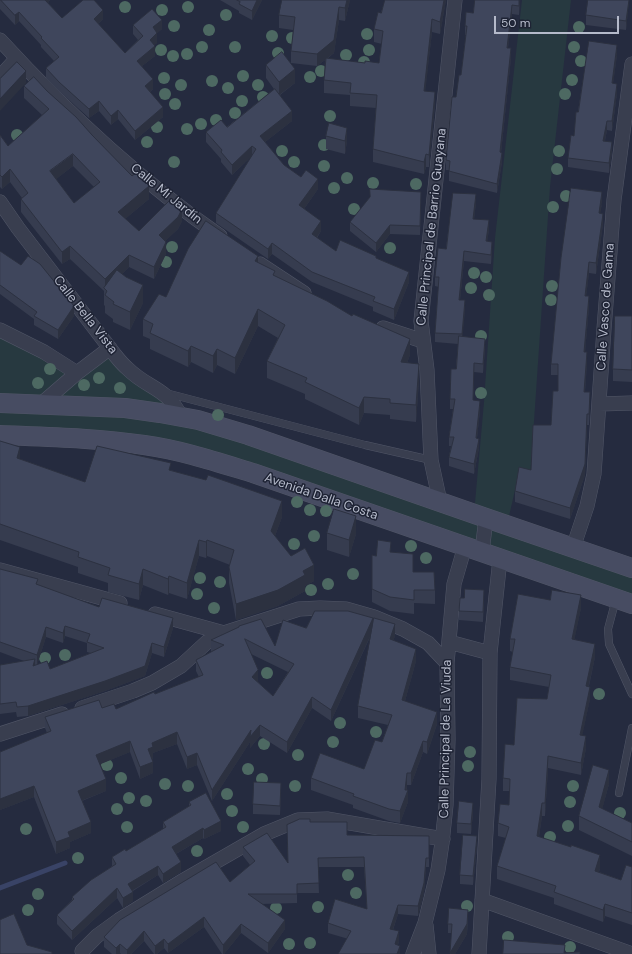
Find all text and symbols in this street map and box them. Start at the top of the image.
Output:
scale bar [496,8,621,34]
text: 50 m [501,15,530,31]
street label: Calle Principal de Barrio Guayana [414,127,450,327]
street label: Calle Mi Jardín [127,160,205,228]
street label: Calle Vasco de Gama [594,243,618,371]
street label: Calle Bella Vista [50,273,120,357]
street label: Avenida Dalla Costa [262,470,380,524]
street label: Calle Principal de La Viuda [437,659,455,819]

